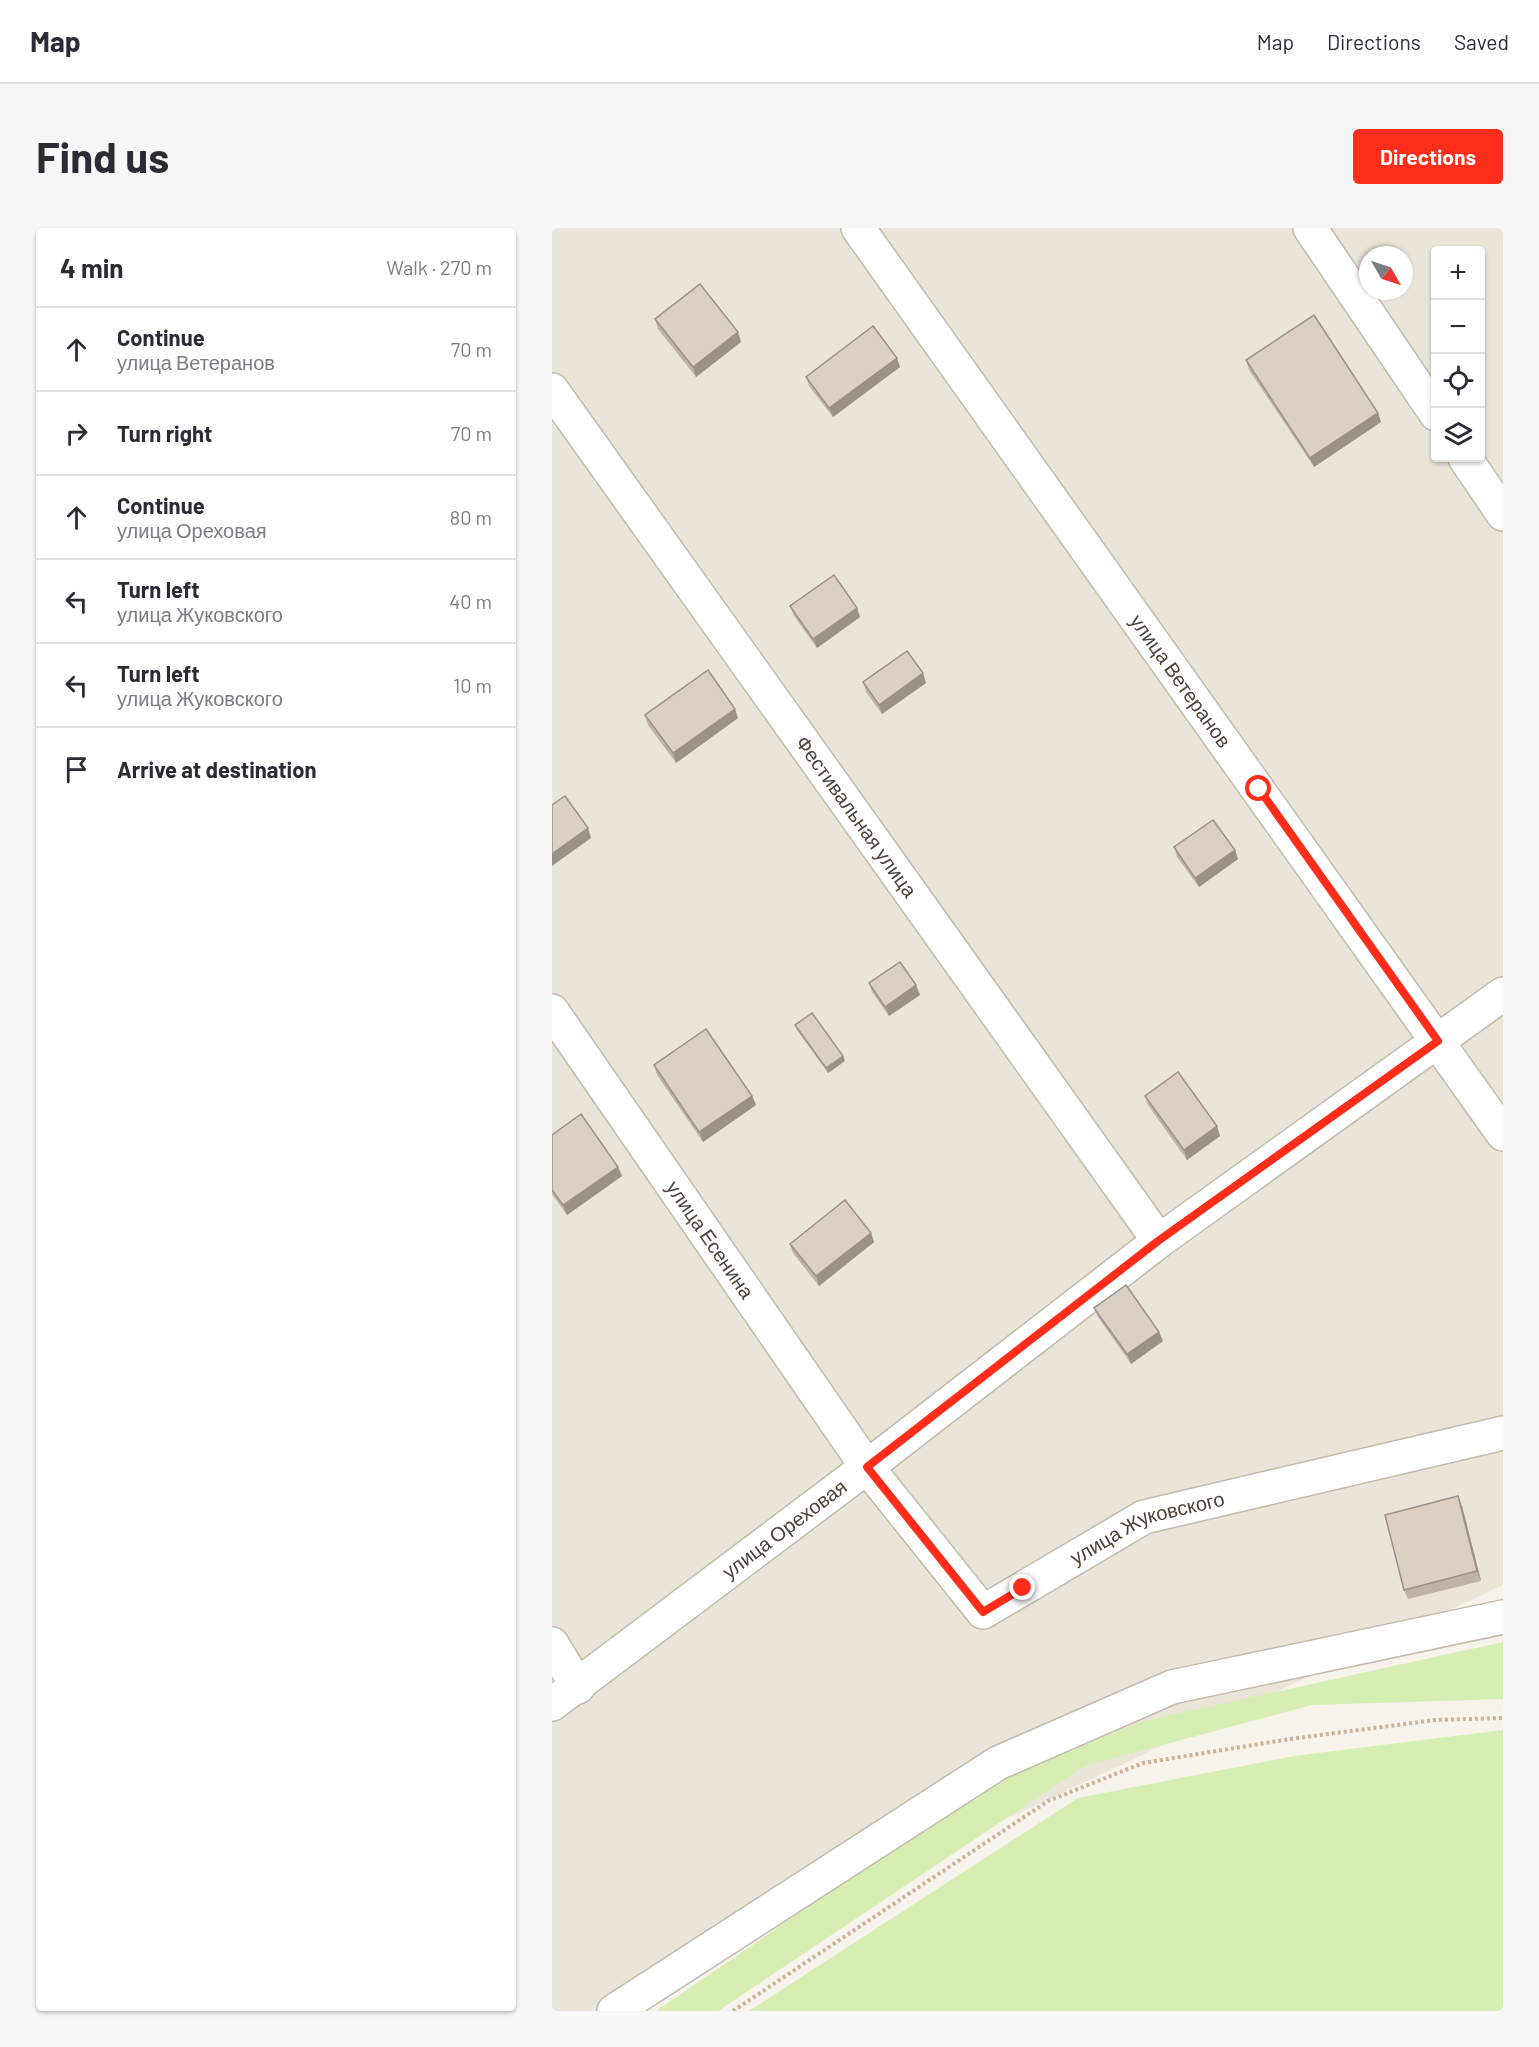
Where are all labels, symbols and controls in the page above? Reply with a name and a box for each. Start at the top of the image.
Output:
text: Map [30,24,81,58]
text: Map [1257,29,1294,54]
text: Directions [1327,29,1421,54]
text: Saved [1454,29,1509,54]
button: Directions [1353,129,1503,184]
text: Find us [36,131,169,181]
north arrow [1359,246,1413,300]
map controls [1431,246,1485,462]
button: + [1431,246,1485,300]
text: 4 min [60,252,124,283]
text: Walk · 270 m [386,255,492,279]
button: − [1431,300,1485,354]
text: Continue [117,324,205,350]
icon: ahead [60,333,93,366]
text: 70 m [451,337,492,361]
text: улица Ветеранов [117,350,275,374]
button: locate [1431,354,1485,408]
button: layers [1431,408,1485,462]
icon: right [60,417,93,450]
text: Turn right [117,420,212,446]
text: 70 m [451,421,492,445]
text: Continue [117,492,205,518]
icon: ahead [60,501,93,534]
text: 80 m [450,505,492,529]
text: улица Ореховая [117,518,267,542]
text: Turn left [117,576,200,602]
icon: left [60,585,93,618]
text: 40 m [449,589,492,613]
text: улица Жуковского [117,602,283,626]
street label: улица Ветеранов [1126,609,1237,752]
text: Turn left [117,660,200,686]
icon: left [60,669,93,702]
text: 10 m [453,673,492,697]
text: улица Жуковского [117,686,283,710]
street label: Фестивальная улица [791,731,923,902]
icon: arrive [60,753,93,786]
text: Arrive at destination [117,756,316,782]
route start [1245,775,1271,801]
street label: улица Есенина [662,1176,760,1303]
street label: улица Ореховая [717,1474,851,1583]
street label: улица Жуковского [1065,1486,1226,1569]
route end [1009,1574,1035,1600]

